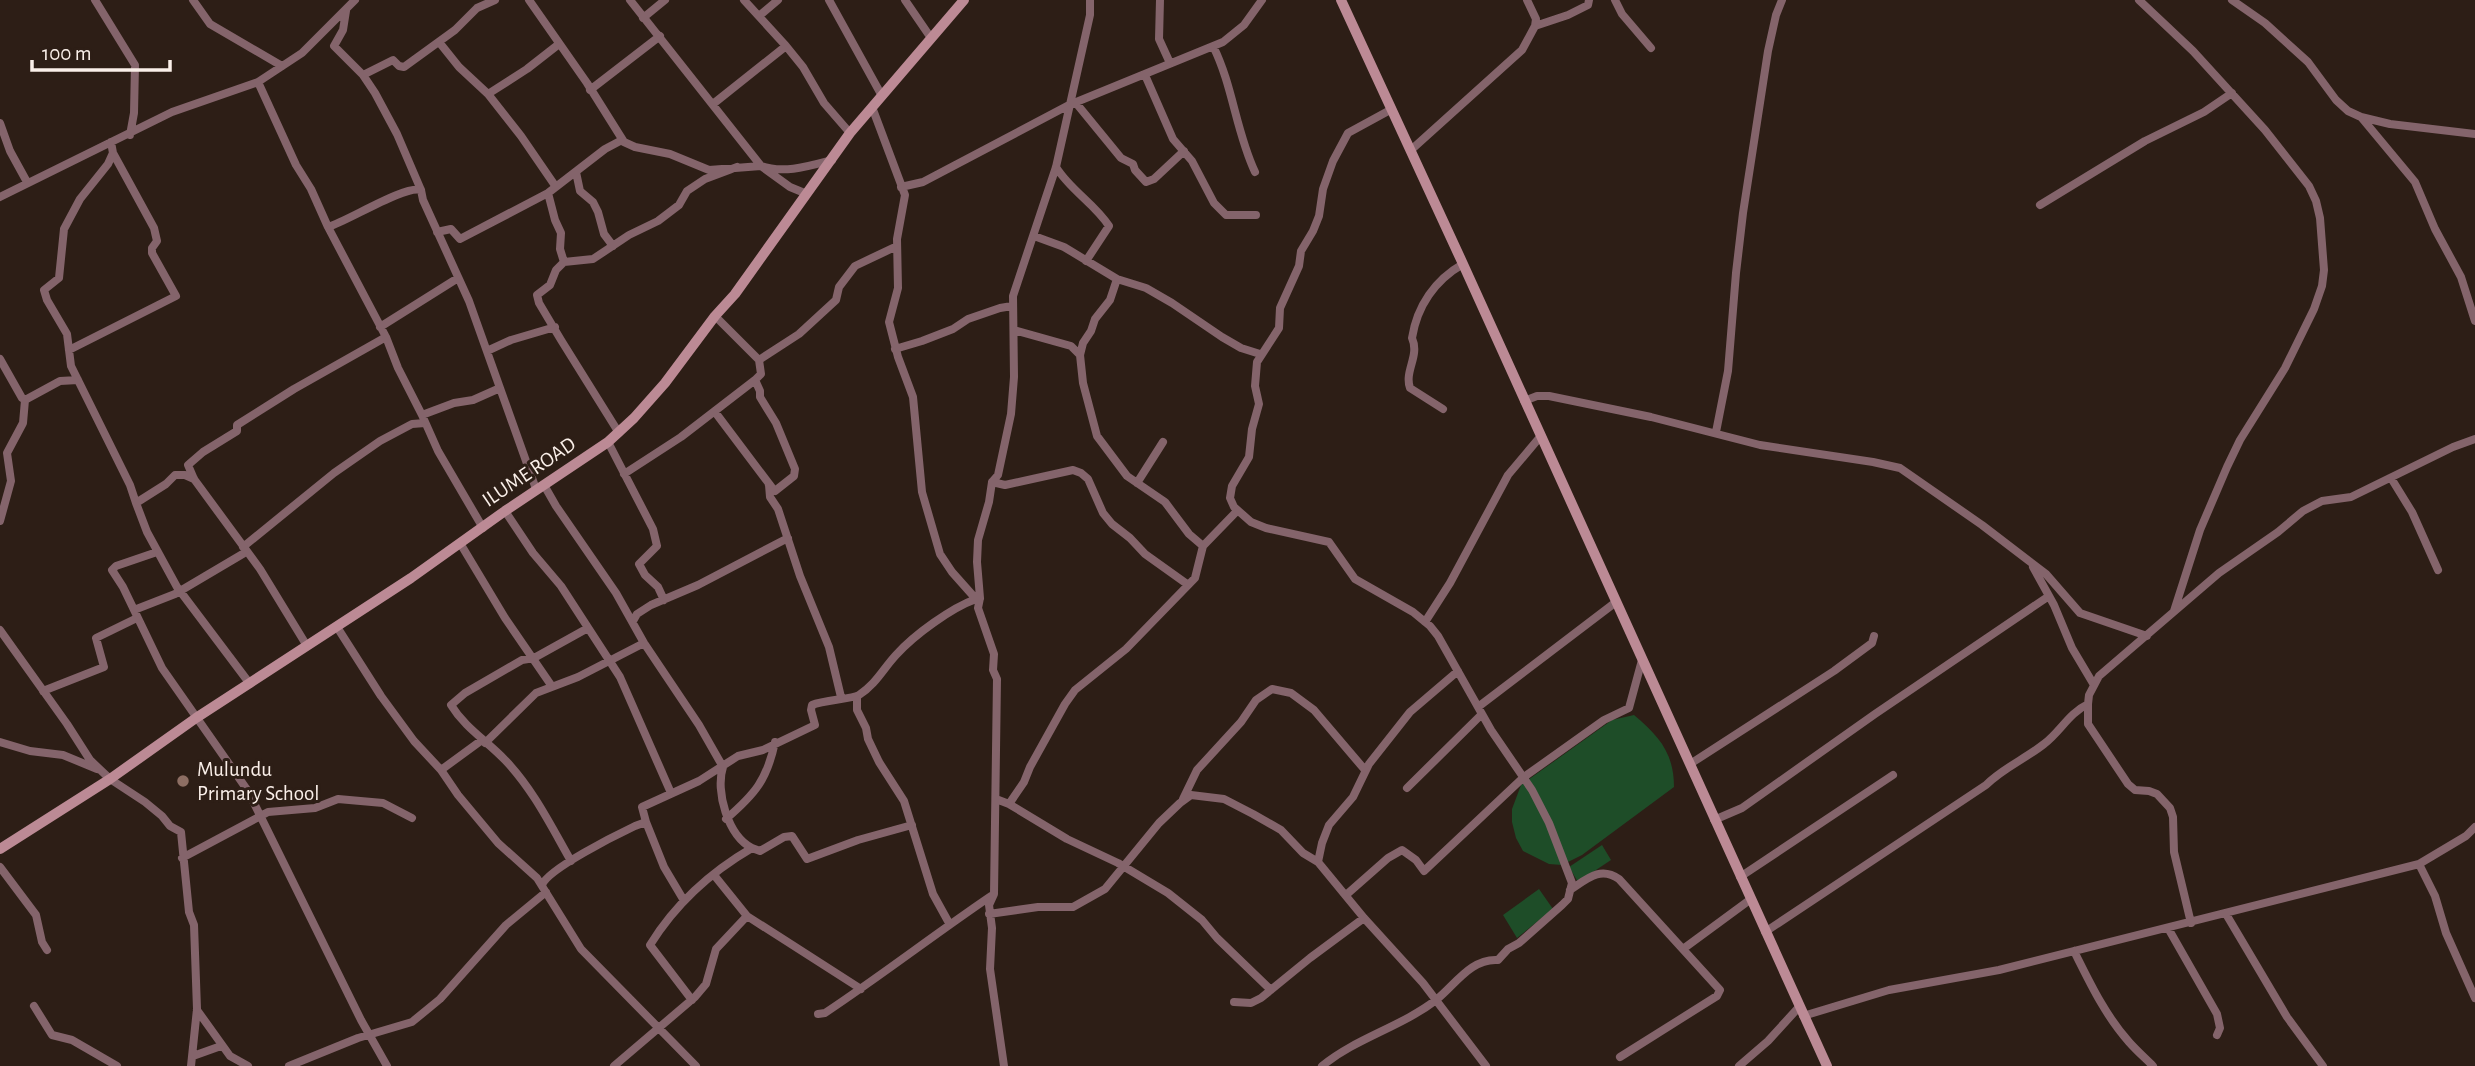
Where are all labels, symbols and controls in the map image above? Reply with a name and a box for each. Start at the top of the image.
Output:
scale bar [32,28,170,72]
text: 100 m [42,43,92,64]
street label: ILUME ROAD [478,433,580,511]
place label: Mulundu Primary School [197,759,320,804]
marker: Mulundu Primary School [175,773,191,789]

